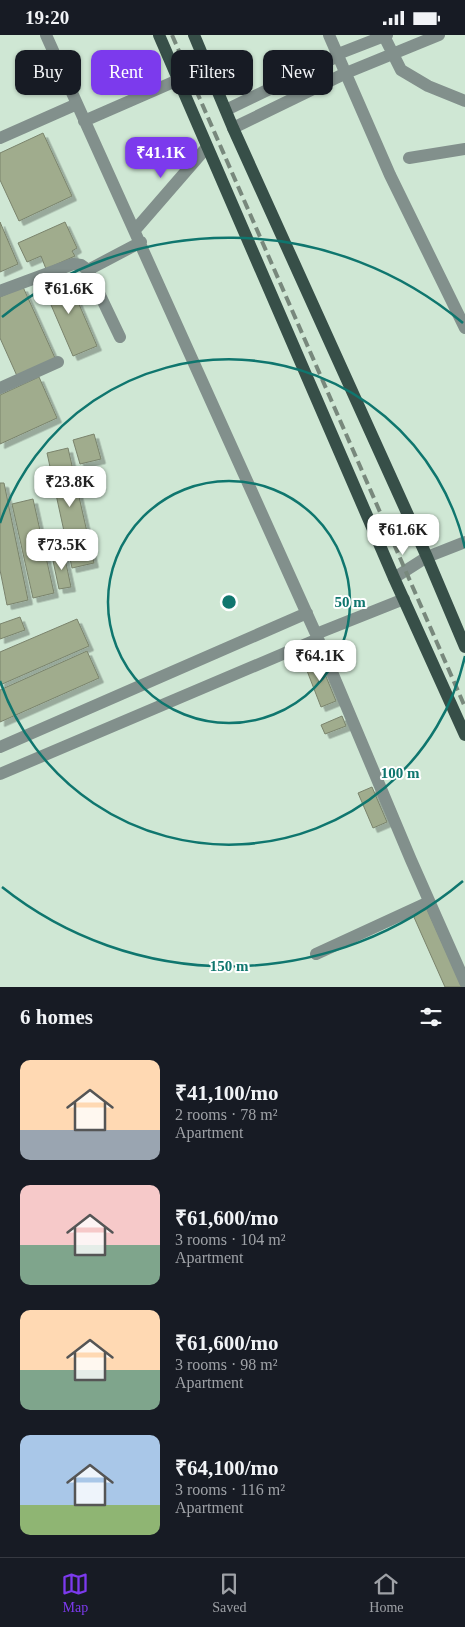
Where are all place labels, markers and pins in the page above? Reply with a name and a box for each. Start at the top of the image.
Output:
pin: ₹41.1K [120,137,202,179]
pin: ₹61.6K [28,273,110,315]
pin: ₹23.8K [29,465,111,508]
pin: ₹61.6K [362,513,444,556]
pin: ₹73.5K [21,529,103,571]
centre of rings [220,593,238,611]
pin: ₹64.1K [279,639,361,682]

